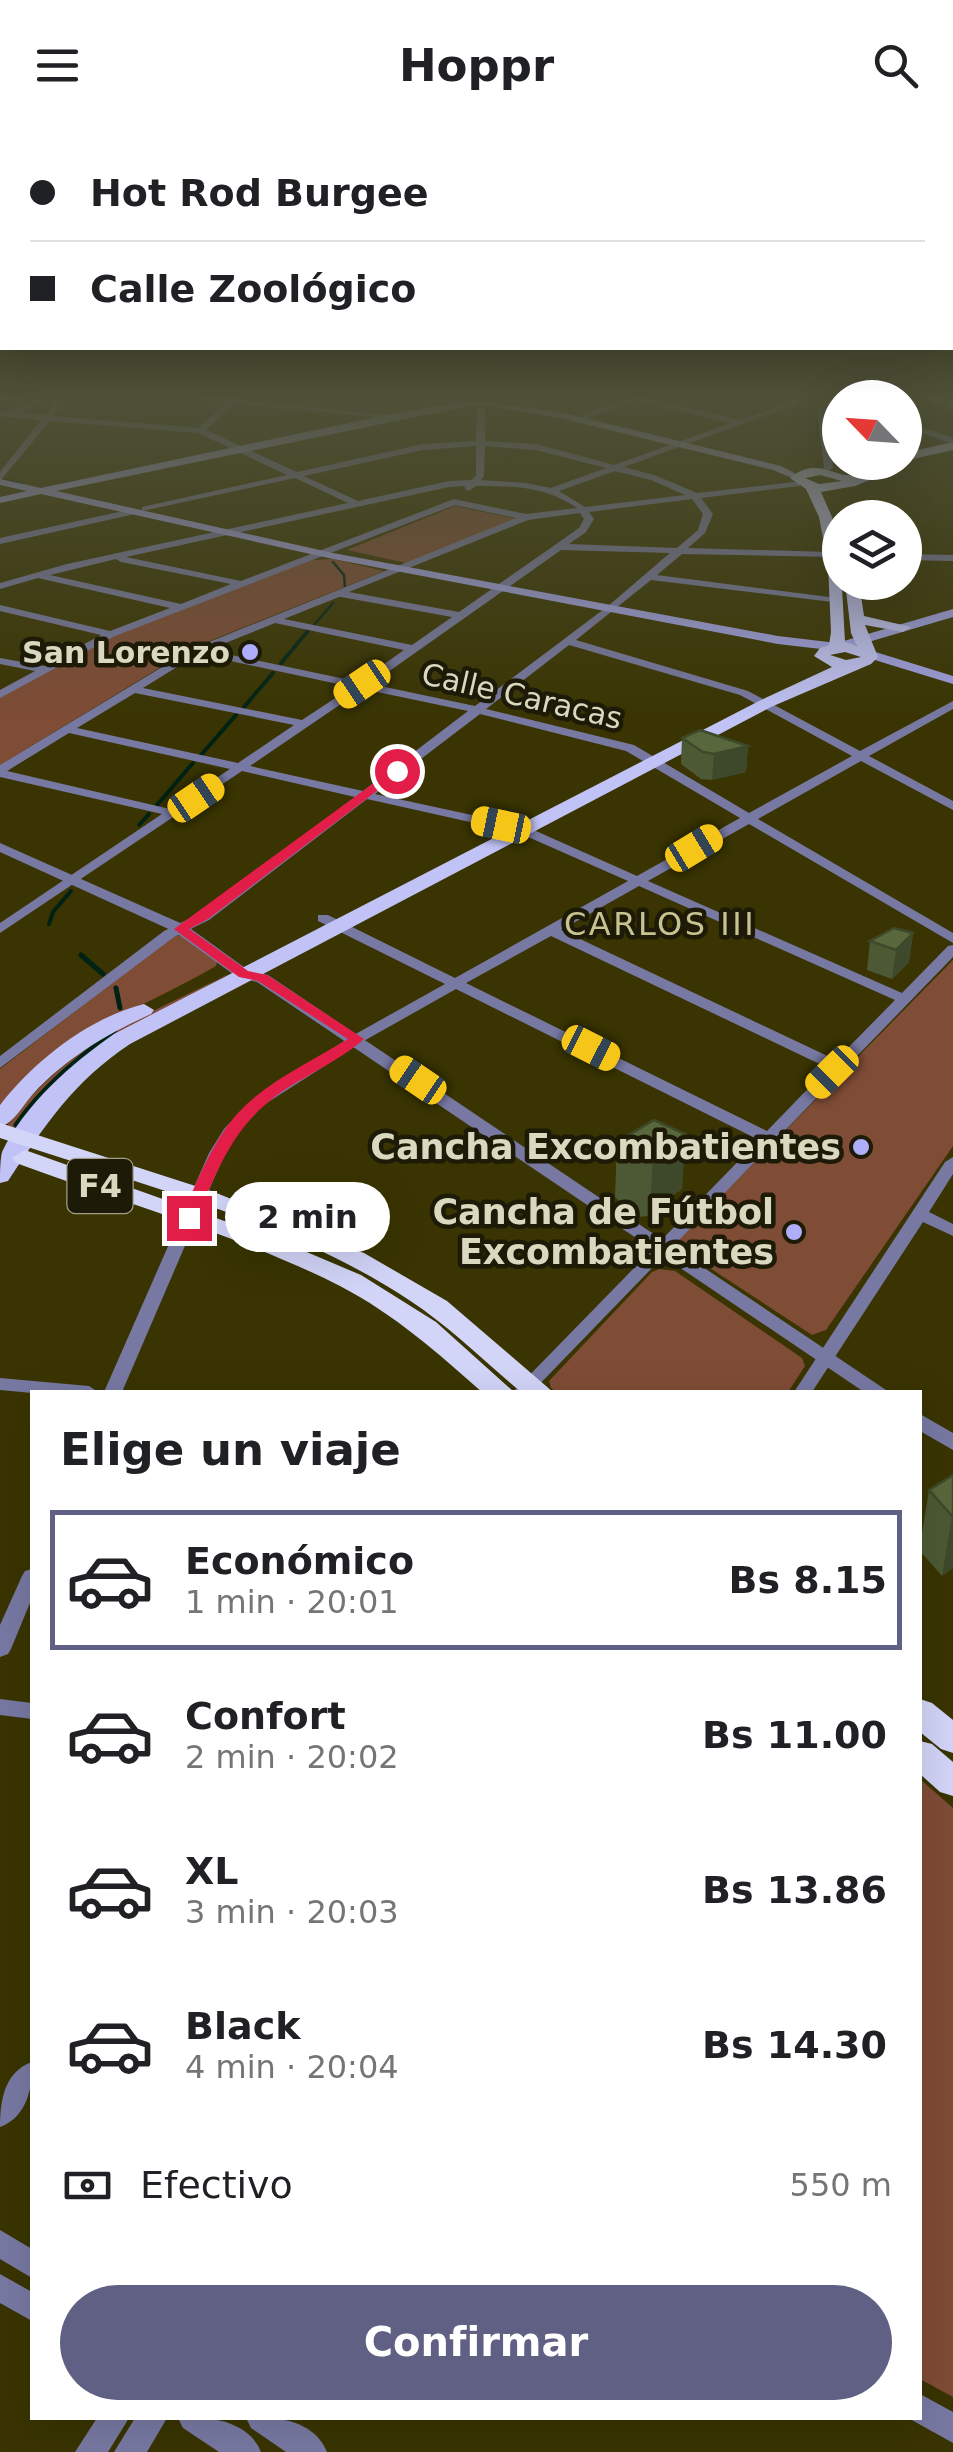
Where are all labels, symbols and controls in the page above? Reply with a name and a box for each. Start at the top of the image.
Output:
icon: menu [30,38,85,93]
icon: search [868,38,923,93]
text: Hoppr [399,39,554,92]
text: Hot Rod Burgee [90,171,429,215]
text: Calle Zoológico [90,267,416,311]
north arrow [822,380,922,480]
map controls [822,380,922,600]
button: layers [822,500,922,600]
place label: San Lorenzo [22,635,230,670]
marker: San Lorenzo [239,641,261,663]
car [329,655,395,713]
street label: Calle Caracas [418,656,626,736]
route start [375,749,420,794]
car [163,769,229,827]
car [469,804,533,846]
car [661,820,727,876]
district label: CARLOS III [564,905,756,943]
car [557,1021,625,1075]
car [800,1040,864,1104]
car [385,1051,451,1109]
place label: Cancha Excombatientes [370,1127,841,1167]
marker: Cancha Excombatientes [850,1136,872,1158]
road number: F4 [68,1159,132,1213]
callout: 2 min [224,1183,389,1253]
place label: Cancha de Fútbol Excombatientes [432,1192,774,1272]
route end [167,1196,212,1241]
text: 2 min [257,1198,358,1236]
marker: Cancha de Fútbol Excombatientes [783,1221,805,1243]
text: Elige un viaje [60,1423,401,1476]
icon: car [65,1535,155,1625]
text: Económico [185,1539,414,1583]
text: Bs 8.15 [728,1558,887,1602]
text: 1 min · 20:01 [185,1583,399,1621]
icon: car [65,1690,155,1780]
text: Confort [185,1694,346,1738]
text: Bs 11.00 [702,1713,887,1757]
text: 2 min · 20:02 [185,1738,399,1776]
icon: car [65,1845,155,1935]
text: XL [185,1849,239,1893]
text: Bs 13.86 [702,1868,887,1912]
text: 3 min · 20:03 [185,1893,399,1931]
icon: car [65,2000,155,2090]
text: Black [185,2004,300,2048]
text: Bs 14.30 [702,2023,887,2067]
text: 4 min · 20:04 [185,2048,399,2086]
icon: cash [60,2158,115,2213]
text: Efectivo [140,2163,293,2207]
text: 550 m [790,2166,892,2204]
button: Confirmar [60,2285,892,2400]

